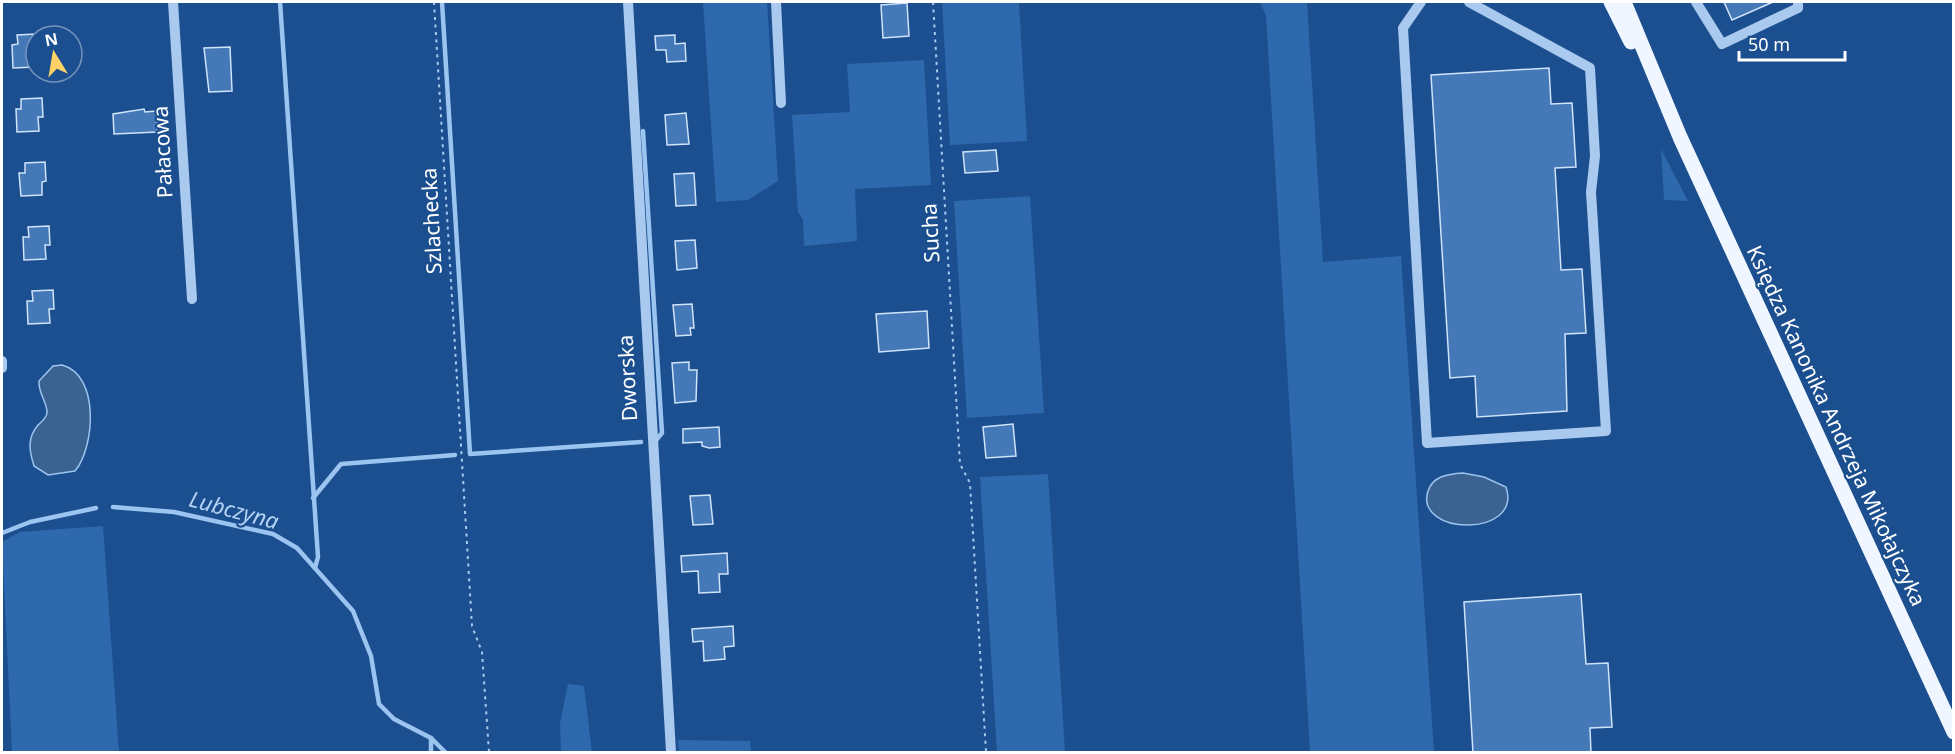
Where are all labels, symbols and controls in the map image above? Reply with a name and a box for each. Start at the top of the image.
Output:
north arrow [24,24,84,84]
scale bar [1739,24,1846,62]
text: N [43,27,60,51]
text: 50 m [1748,32,1790,56]
street label: Pałacowa [146,105,178,199]
street label: Szlachecka [414,167,448,275]
street label: Sucha [914,203,946,263]
street label: Księdza Kanonika Andrzeja Mikołajczyka [1741,241,1933,610]
street label: Dworska [611,334,643,422]
water label: Lubczyna [186,483,283,535]

